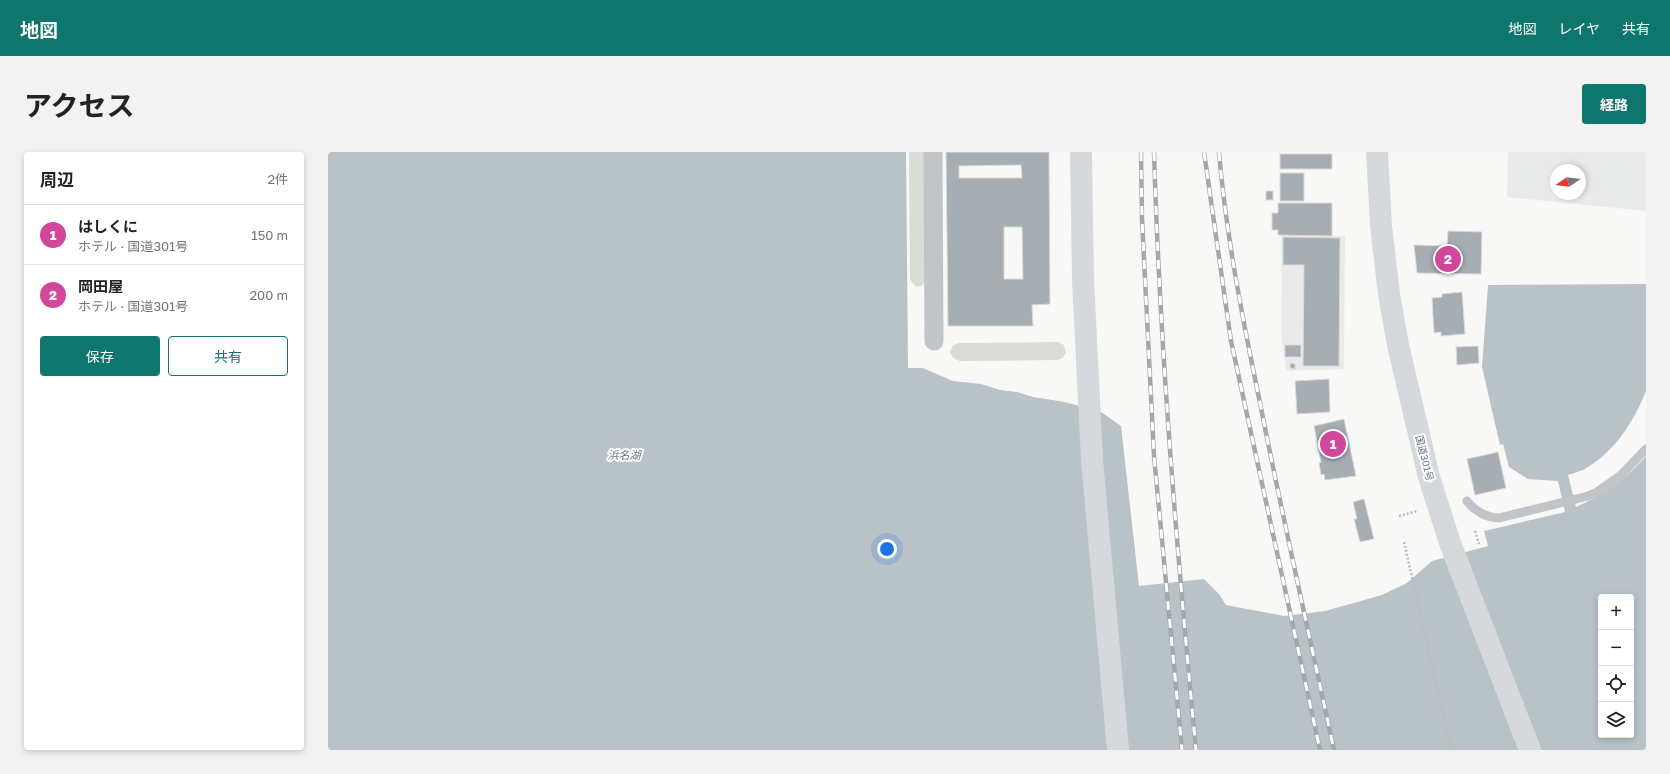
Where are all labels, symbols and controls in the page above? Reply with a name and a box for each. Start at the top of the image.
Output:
text: 地図 [20,18,58,41]
text: 地図 [1508,20,1536,37]
text: レイヤ [1558,20,1600,37]
text: 共有 [1622,20,1650,37]
button: 経路 [1582,84,1646,124]
text: アクセス [24,89,135,122]
north arrow [1550,164,1586,200]
text: 周辺 [40,169,74,190]
text: 2件 [267,171,288,187]
text: はしくに [78,217,138,235]
text: 1 [50,227,56,243]
text: 150 m [251,227,288,243]
text: ホテル · 国道301号 [78,238,188,254]
pin: 2 [1435,244,1461,274]
text: 岡田屋 [78,277,123,295]
text: 2 [49,287,57,303]
text: 200 m [250,287,288,303]
text: ホテル · 国道301号 [78,298,188,314]
button: 保存 [40,336,160,376]
button: 共有 [168,336,288,376]
pin: 1 [1320,429,1346,459]
street label: 国道301号 [1414,434,1436,482]
water label: 浜名湖 [608,448,642,461]
your location [877,539,897,559]
map controls [1598,594,1634,738]
button: + [1598,594,1634,630]
button: − [1598,630,1634,666]
button: locate [1598,666,1634,702]
button: layers [1598,702,1634,738]

